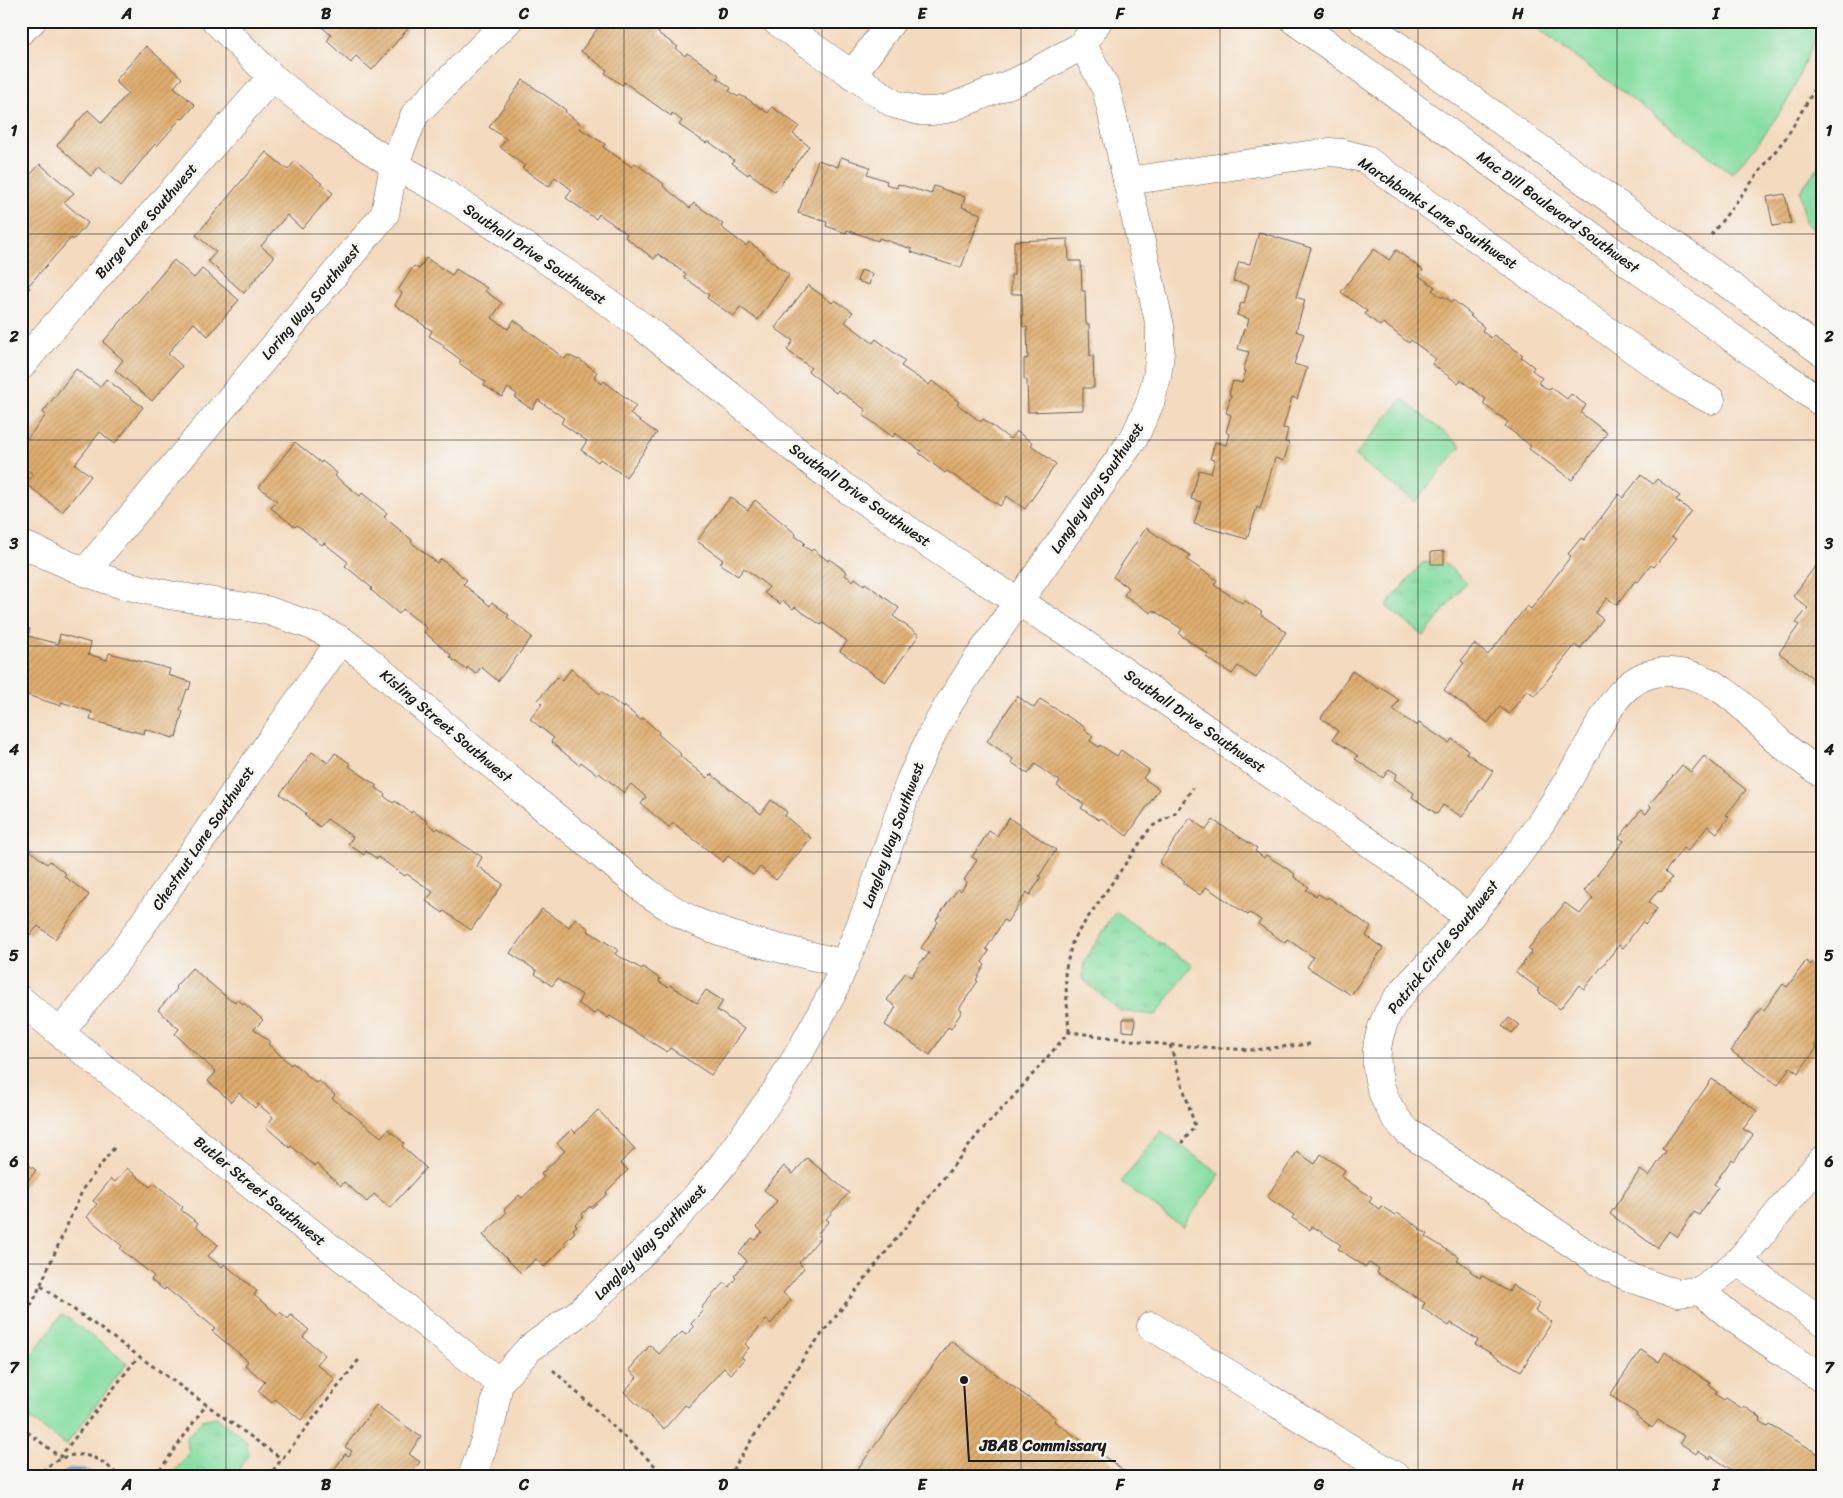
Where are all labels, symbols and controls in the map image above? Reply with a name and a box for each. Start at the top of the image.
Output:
text: A [121,0,132,28]
text: B [321,0,332,28]
text: C [518,0,530,28]
text: D [718,0,728,28]
text: E [918,0,928,28]
text: F [1115,0,1126,28]
text: G [1313,0,1325,28]
text: H [1511,0,1524,28]
text: I [1712,0,1721,28]
text: 1 [11,116,18,145]
text: 1 [1826,116,1833,145]
street label: Mac Dill Boulevard Southwest [1471,144,1646,281]
street label: Marchbanks Lane Southwest [1353,150,1523,277]
street label: Burge Lane Southwest [88,157,204,285]
street label: Southall Drive Southwest [458,196,612,312]
street label: Loring Way Southwest [254,237,368,366]
text: 2 [8,322,19,351]
text: 2 [1823,322,1834,351]
street label: Langley Way Southwest [1043,417,1151,559]
street label: Southall Drive Southwest [784,436,937,554]
text: 3 [9,529,19,558]
text: 3 [1824,529,1834,558]
street label: Southall Drive Southwest [1119,662,1272,780]
street label: Kisling Street Southwest [374,663,519,790]
text: 4 [8,735,19,764]
text: 4 [1823,735,1834,764]
street label: Langley Way Southwest [854,758,932,912]
street label: Chestnut Lane Southwest [145,760,261,916]
street label: Patrick Circle Southwest [1381,873,1506,1020]
text: 5 [9,941,19,970]
text: 5 [1824,941,1834,970]
street label: Butler Street Southwest [188,1129,332,1253]
text: 6 [8,1147,19,1176]
text: 6 [1823,1147,1834,1176]
street label: Langley Way Southwest [587,1177,713,1306]
text: 7 [9,1353,20,1382]
text: 7 [1824,1353,1835,1382]
callout: JBAB Commissary [969,1430,1116,1461]
text: JBAB Commissary [979,1431,1107,1460]
text: A [121,1470,132,1498]
text: B [321,1470,332,1498]
text: C [518,1470,530,1498]
text: D [718,1470,728,1498]
text: E [918,1470,928,1498]
text: F [1115,1470,1126,1498]
text: G [1313,1470,1325,1498]
text: H [1511,1470,1524,1498]
text: I [1712,1470,1721,1498]

